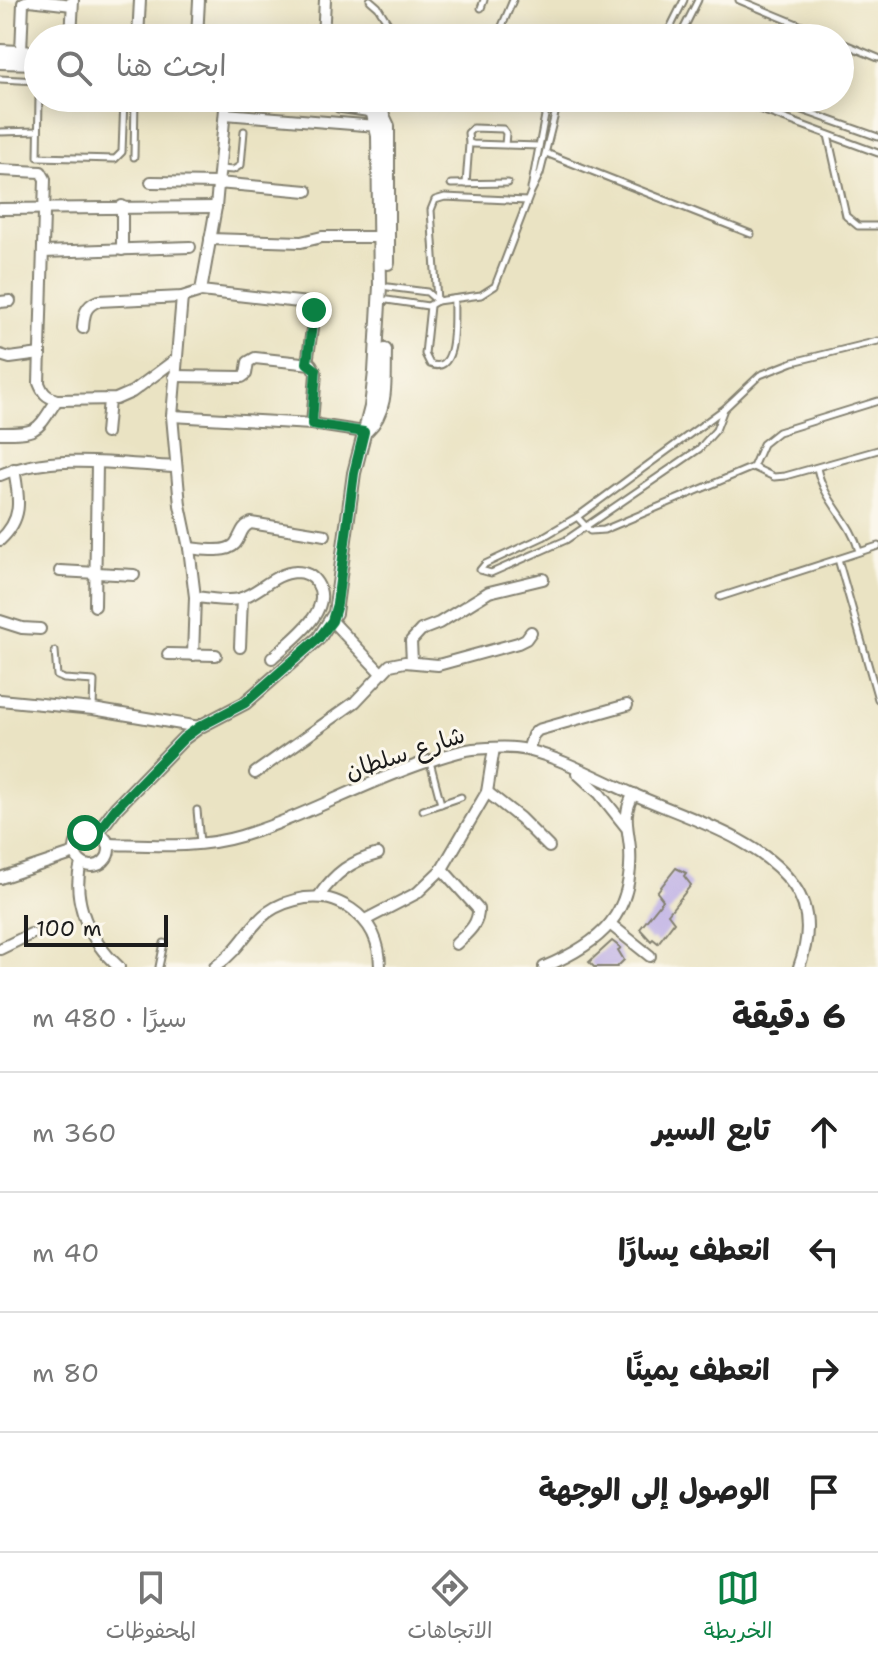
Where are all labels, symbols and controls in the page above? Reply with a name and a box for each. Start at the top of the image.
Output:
search box [24,24,854,112]
text: ابحث هنا [116,45,227,86]
icon: search [52,46,96,90]
route end [296,292,332,328]
street label: شارع سلطان [341,719,469,788]
route start [67,815,103,851]
scale bar [24,911,168,947]
text: 100 m [36,914,102,943]
text: 6 دقيقة [732,993,846,1039]
text: سيرًا · 480 m [32,1000,187,1035]
text: تابع السير [653,1109,770,1150]
icon: ahead [802,1110,846,1154]
text: 360 m [32,1115,117,1150]
text: انعطف يسارًا [618,1229,770,1270]
icon: left [802,1230,846,1274]
text: 40 m [32,1235,100,1270]
text: انعطف يمينًا [626,1349,770,1390]
icon: right [802,1350,846,1394]
text: 80 m [32,1355,99,1390]
text: الوصول إلى الوجهة [538,1469,770,1510]
icon: arrive [802,1470,846,1514]
tab: المحفوظات [106,1566,196,1650]
tab: الاتجاهات [408,1566,492,1650]
tab: الخريطة [704,1566,772,1650]

